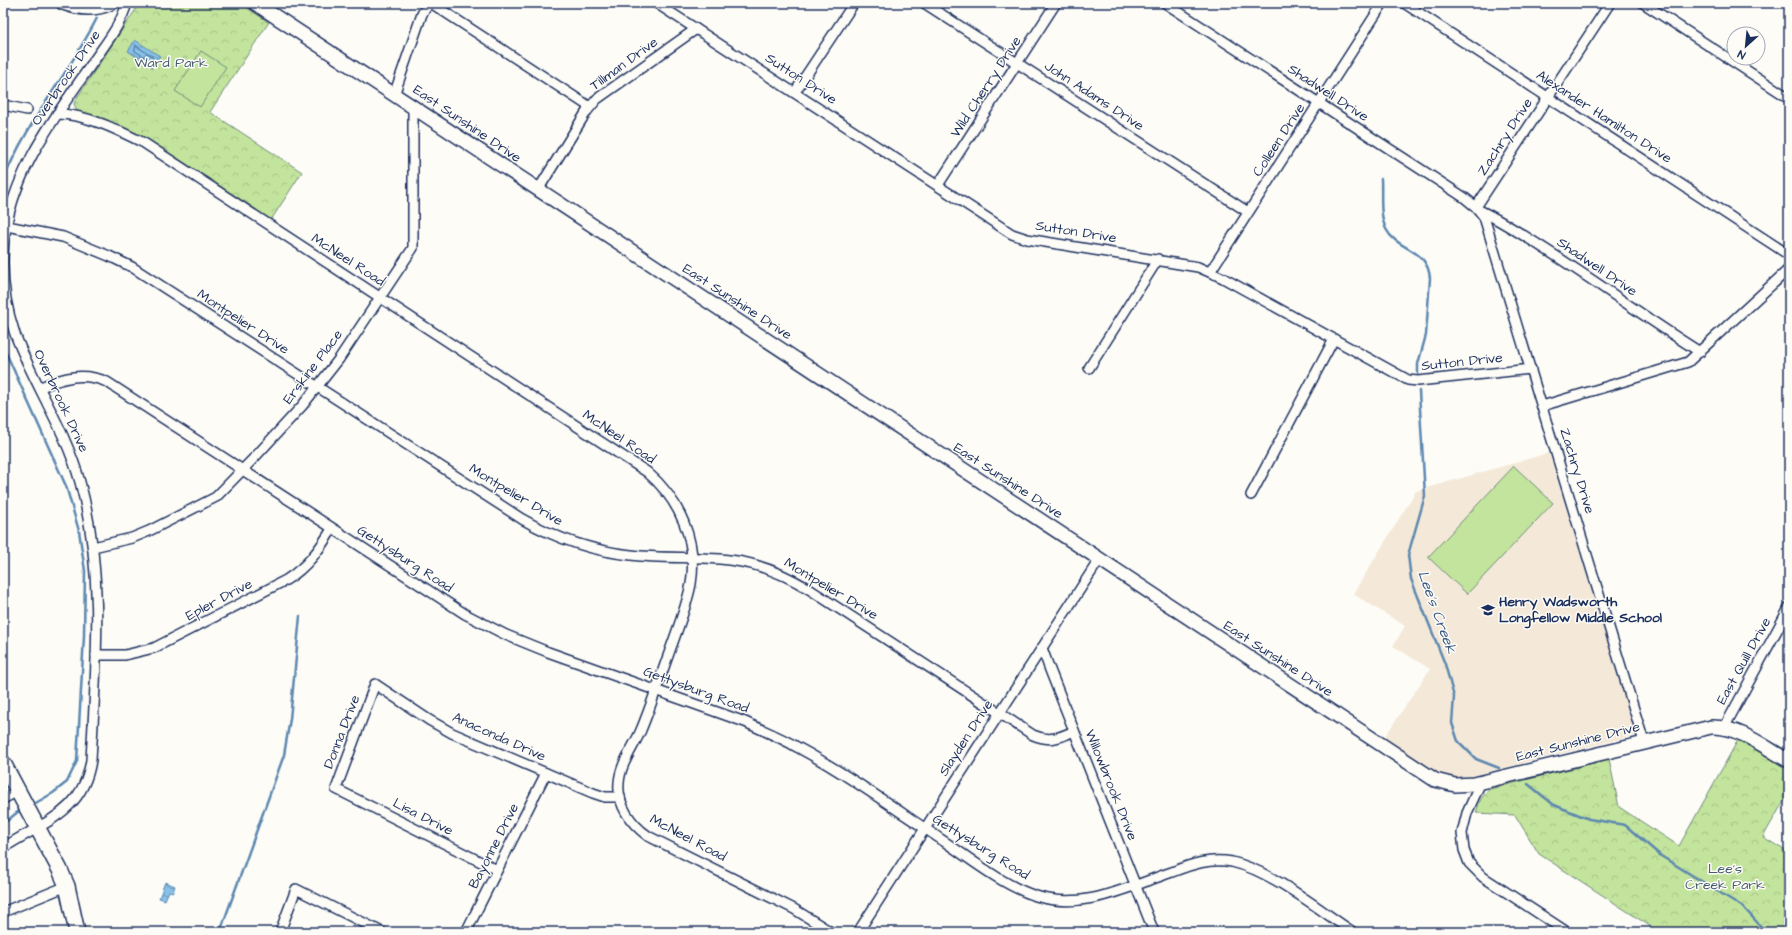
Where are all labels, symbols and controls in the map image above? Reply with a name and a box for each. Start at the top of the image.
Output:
street label: Overbrook Drive [27,26,106,130]
north arrow [1726,26,1766,66]
street label: Tillman Drive [586,32,662,95]
street label: Wild Cherry Drive [946,32,1027,142]
text: N [1735,46,1748,63]
street label: Sutton Drive [761,48,841,110]
park label: Ward Park [134,53,208,73]
street label: John Adams Drive [1040,56,1148,136]
street label: Shadwell Drive [1284,59,1373,127]
street label: Alexander Hamilton Drive [1532,66,1676,169]
street label: East Sunshine Drive [409,80,526,168]
street label: Zachry Drive [1472,94,1538,180]
street label: Colleen Drive [1248,99,1310,181]
street label: Sutton Drive [1034,216,1118,248]
street label: McNeel Road [307,229,389,291]
street label: Shadwell Drive [1553,233,1641,301]
street label: East Sunshine Drive [678,259,796,345]
street label: Montpelier Drive [193,285,293,360]
street label: Erskine Place [278,325,348,408]
street label: Overbrook Drive [28,346,94,456]
street label: Sutton Drive [1420,348,1504,376]
street label: McNeel Road [578,405,660,469]
street label: Zachry Drive [1554,426,1600,517]
street label: East Sunshine Drive [949,438,1067,524]
street label: Montpelier Drive [465,459,567,531]
street label: Gettysburg Road [353,520,457,598]
street label: Montpelier Drive [780,553,882,625]
water label: Lee's Creek [1412,568,1462,657]
street label: Epler Drive [182,574,256,626]
place label: Henry Wadsworth Longfellow Middle School [1499,592,1663,629]
school or university icon: Henry Wadsworth Longfellow Middle School [1480,602,1496,618]
street label: East Quill Drive [1712,614,1776,708]
street label: East Sunshine Drive [1219,616,1337,702]
street label: Gettysburg Road [640,662,752,718]
street label: Donna Drive [319,692,365,772]
street label: Slayden Drive [934,696,998,780]
street label: Anaconda Drive [449,707,549,767]
street label: East Sunshine Drive [1514,717,1642,767]
street label: Willowbrook Drive [1080,726,1143,844]
street label: Lisa Drive [389,793,457,841]
street label: Bayonne Drive [464,799,524,892]
street label: McNeel Road [646,809,730,867]
street label: Gettysburg Road [929,809,1033,885]
park label: Lee's Creek Park [1685,859,1765,895]

